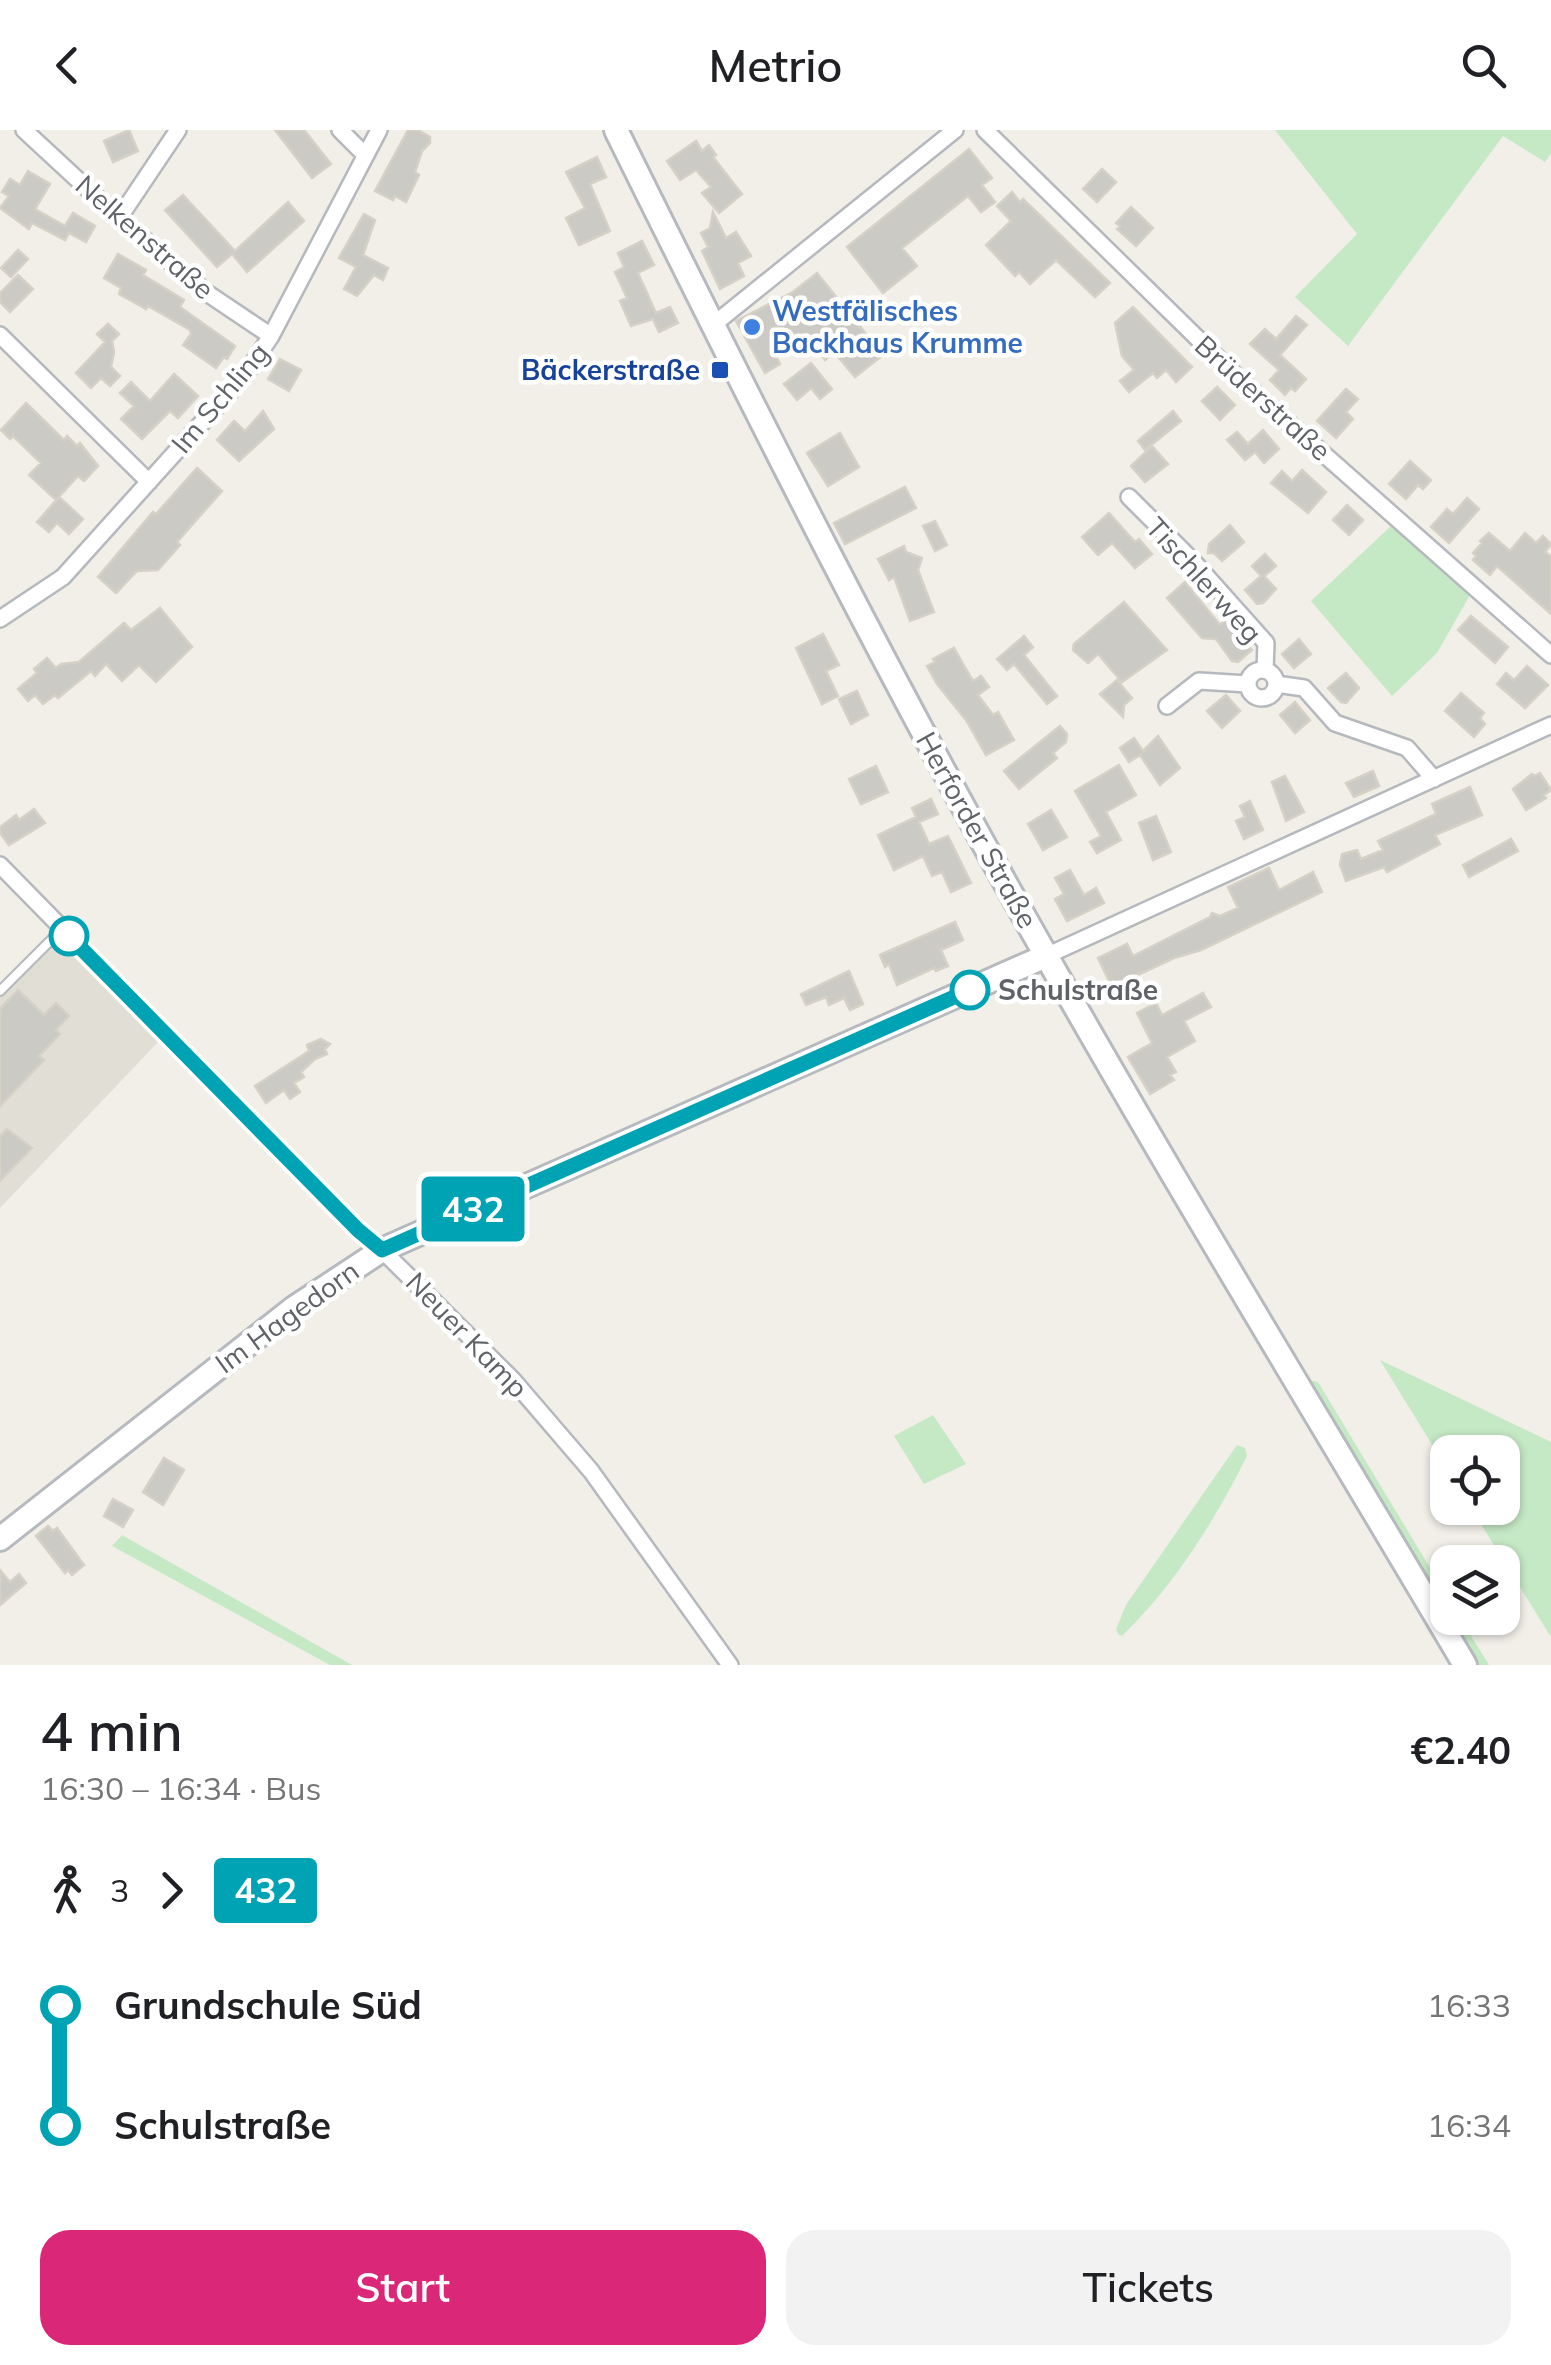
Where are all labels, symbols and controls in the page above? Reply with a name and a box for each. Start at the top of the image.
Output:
text: Metrio [708,37,843,93]
icon: back [40,38,95,93]
icon: search [1456,38,1511,93]
street label: Nelkenstraße [69,167,222,306]
place label: Westfälisches Backhaus Krumme [772,293,1023,360]
marker: Westfälisches Backhaus Krumme [741,316,763,338]
street label: Brüderstraße [1188,327,1339,468]
street label: Im Schling [163,335,276,460]
place label: Bäckerstraße [521,352,700,387]
marker: Bäckerstraße [709,359,731,381]
street label: Tischlerweg [1139,510,1270,650]
street label: Herforder Straße [909,725,1046,934]
unlabelled marker [50,917,88,955]
marker: Schulstraße [951,971,989,1009]
place label: Schulstraße [998,972,1158,1007]
line badge: 432 [416,1176,530,1242]
text: 432 [441,1187,505,1231]
street label: Im Hagedorn [208,1253,365,1380]
street label: Neuer Kamp [399,1265,536,1405]
map controls [1430,1435,1520,1635]
button: locate [1430,1435,1520,1525]
button: layers [1430,1545,1520,1635]
text: 4 min [40,1696,183,1765]
text: €2.40 [1410,1726,1511,1774]
text: 16:30 – 16:34 · Bus [40,1768,321,1808]
icon: walk [40,1863,95,1918]
icon: forward [144,1863,199,1918]
text: 432 [234,1868,297,1912]
text: 3 [110,1870,129,1910]
text: Grundschule Süd [114,1981,422,2029]
text: 16:33 [1427,1985,1511,2025]
text: Schulstraße [114,2101,331,2149]
text: 16:34 [1427,2105,1511,2145]
button: Start [40,2230,766,2345]
button: Tickets [786,2230,1511,2345]

